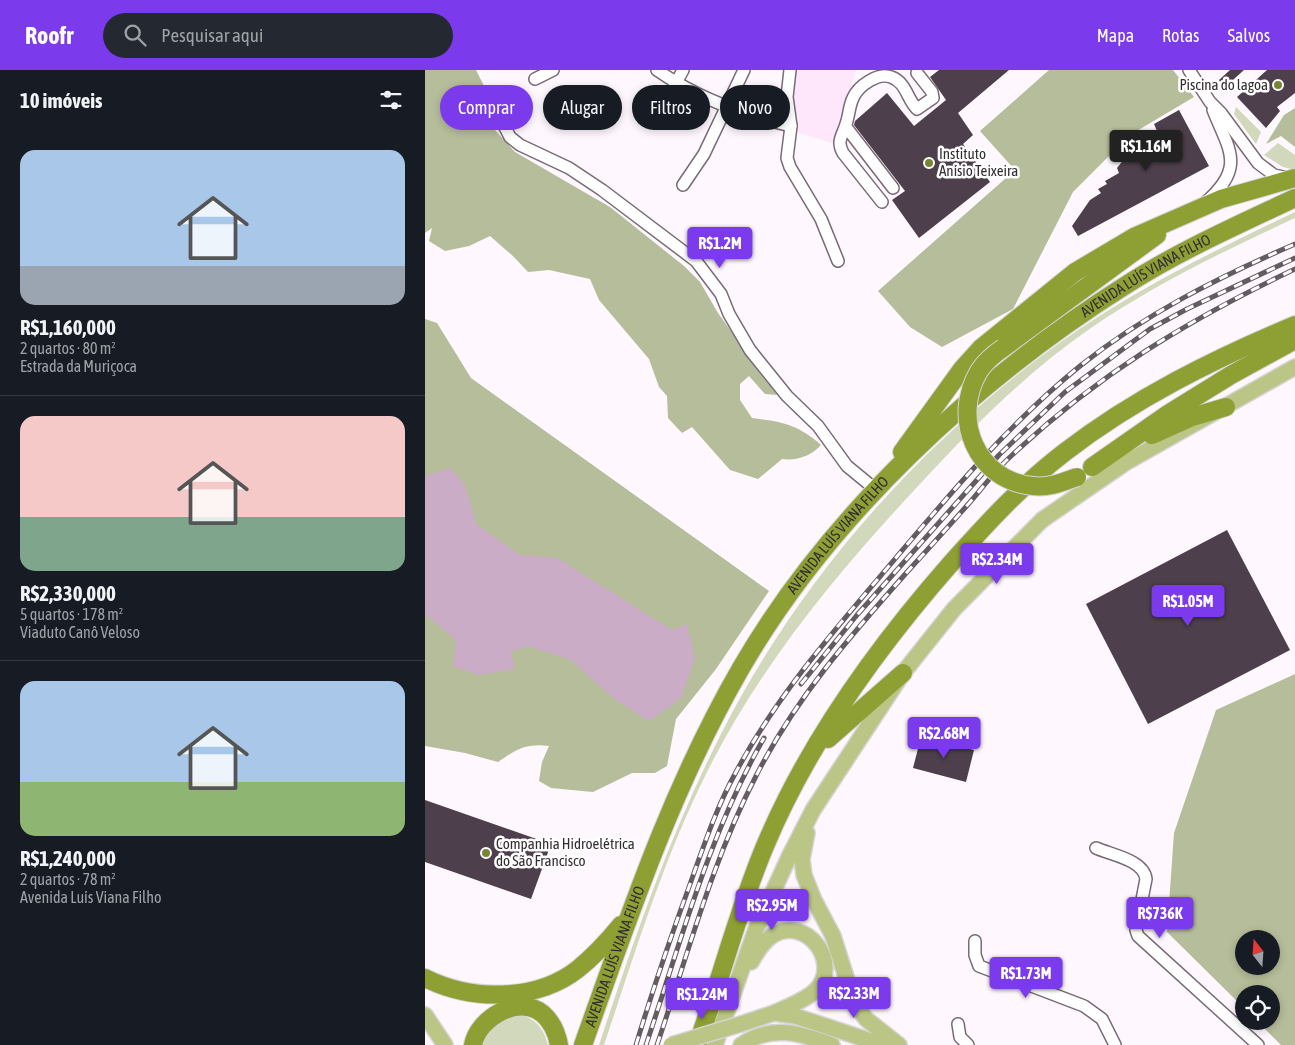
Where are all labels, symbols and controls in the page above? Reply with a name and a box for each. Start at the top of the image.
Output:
search box [103,13,453,58]
icon: search [121,21,149,49]
text: Roofr [25,22,73,49]
text: Pesquisar aqui [161,24,263,46]
text: Mapa [1097,25,1134,46]
text: Rotas [1162,25,1199,46]
text: Salvos [1227,25,1270,46]
place label: Piscina do lagoa [1180,76,1268,93]
marker: Piscina do lagoa [1272,79,1284,91]
chip: Comprar [440,85,533,130]
chip: Alugar [543,85,622,130]
chip: Filtros [632,85,710,130]
chip: Novo [720,85,790,130]
icon: filters [377,86,405,114]
text: 10 imóveis [20,88,102,112]
pin: R$1.16M [1100,129,1192,172]
text: R$1.16M [1121,137,1171,155]
place label: Instituto Anísio Teixeira [939,145,1018,179]
marker: Instituto Anísio Teixeira [923,157,935,169]
icon: home [168,183,258,273]
pin: R$1.2M [679,226,761,269]
street label: AVENIDA LUÍS VIANA FILHO [1077,230,1213,321]
text: R$1.2M [698,234,742,252]
text: R$1,160,000 [20,315,116,339]
text: 2 quartos · 80 m² [20,339,116,357]
text: Estrada da Muriçoca [20,357,137,375]
icon: home [168,448,258,538]
street label: AVENIDA LUÍS VIANA FILHO [783,473,892,597]
pin: R$2.34M [951,542,1043,585]
text: R$2.34M [972,550,1022,568]
text: R$2,330,000 [20,581,116,605]
pin: R$1.05M [1142,584,1234,627]
text: R$1.05M [1163,592,1213,610]
text: 5 quartos · 178 m² [20,605,123,623]
text: Viaduto Canô Veloso [20,623,140,641]
icon: home [168,713,258,803]
pin: R$2.68M [898,716,990,759]
text: R$2.68M [919,724,969,742]
place label: Companhia Hidroelétrica do São Francisco [496,835,635,869]
text: R$1,240,000 [20,846,116,870]
marker: Companhia Hidroelétrica do São Francisco [480,847,492,859]
text: 2 quartos · 78 m² [20,870,116,888]
street label: AVENIDA LUÍS VIANA FILHO [581,883,648,1029]
text: Avenida Luís Viana Filho [20,888,162,906]
pin: R$2.95M [726,888,818,931]
text: R$2.95M [747,896,797,914]
pin: R$736K [1119,896,1201,939]
text: R$736K [1137,904,1183,922]
north arrow [1235,930,1280,975]
map controls [1235,930,1280,1030]
pin: R$1.73M [980,956,1072,999]
text: R$1.73M [1001,964,1051,982]
pin: R$2.33M [808,976,900,1019]
pin: R$1.24M [656,978,748,1020]
text: R$2.33M [829,984,879,1002]
text: R$1.24M [677,985,727,1003]
button: locate [1235,985,1280,1030]

